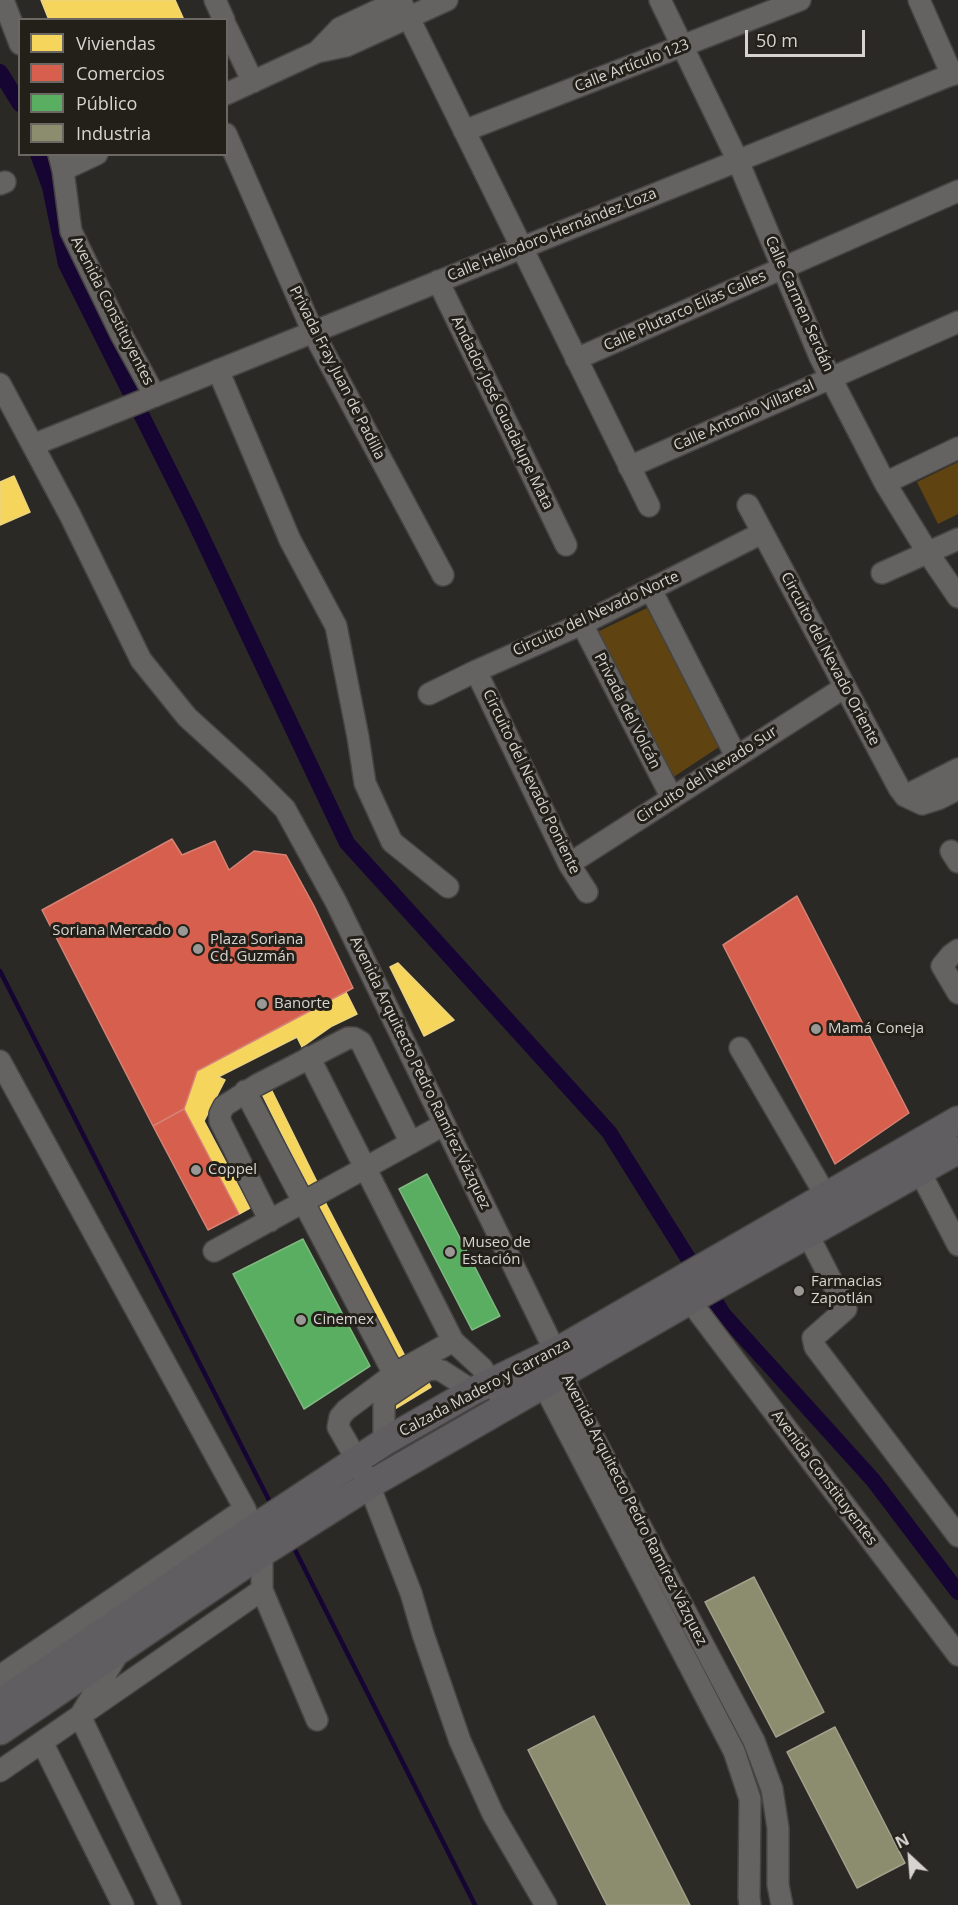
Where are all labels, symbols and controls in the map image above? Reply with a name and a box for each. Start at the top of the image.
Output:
legend [18,18,228,156]
scale bar [748,18,868,56]
text: 50 m [756,28,798,52]
text: Viviendas [76,31,156,55]
street label: Calle Artículo 123 [572,36,692,96]
text: Comercios [76,61,165,85]
text: Público [76,91,137,115]
text: Industria [76,121,151,145]
street label: Calle Heliodoro Hernández Loza [445,185,659,285]
street label: Calle Carmen Serdán [761,233,837,375]
street label: Avenida Constituyentes [67,234,157,388]
street label: Calle Plutarco Elías Calles [601,267,769,355]
street label: Privada Fray Juan de Padilla [285,283,389,463]
street label: Andador José Guadalupe Mata [447,313,557,513]
street label: Calle Antonio Villareal [671,377,817,455]
street label: Circuito del Nevado Norte [510,568,682,660]
street label: Circuito del Nevado Oriente [777,569,883,749]
street label: Privada del Volcán [590,650,664,772]
street label: Circuito del Nevado Poniente [478,687,584,877]
street label: Circuito del Nevado Sur [633,723,781,827]
place label: Soriana Mercado [52,922,171,940]
marker: Soriana Mercado [176,924,190,938]
place label: Plaza Soriana Cd. Guzmán [210,931,303,966]
street label: Avenida Arquitecto Pedro Ramírez Vázquez [346,934,494,1212]
marker: Plaza Soriana Cd. Guzmán [191,942,205,956]
place label: Banorte [274,995,330,1013]
marker: Banorte [255,997,269,1011]
place label: Mamá Coneja [828,1020,924,1038]
marker: Mamá Coneja [809,1022,823,1036]
place label: Coppel [208,1161,257,1179]
marker: Coppel [189,1163,203,1177]
place label: Museo de Estación [462,1234,531,1269]
marker: Museo de Estación [443,1245,457,1259]
place label: Farmacias Zapotlán [811,1273,882,1308]
marker: Farmacias Zapotlán [792,1284,806,1298]
place label: Cinemex [313,1311,374,1329]
marker: Cinemex [294,1313,308,1327]
street label: Calzada Madero y Carranza [396,1335,574,1441]
street label: Avenida Arquitecto Pedro Ramírez Vázquez [558,1372,710,1648]
street label: Avenida Constituyentes [767,1407,881,1549]
north arrow [880,1827,940,1887]
text: N [891,1828,913,1854]

